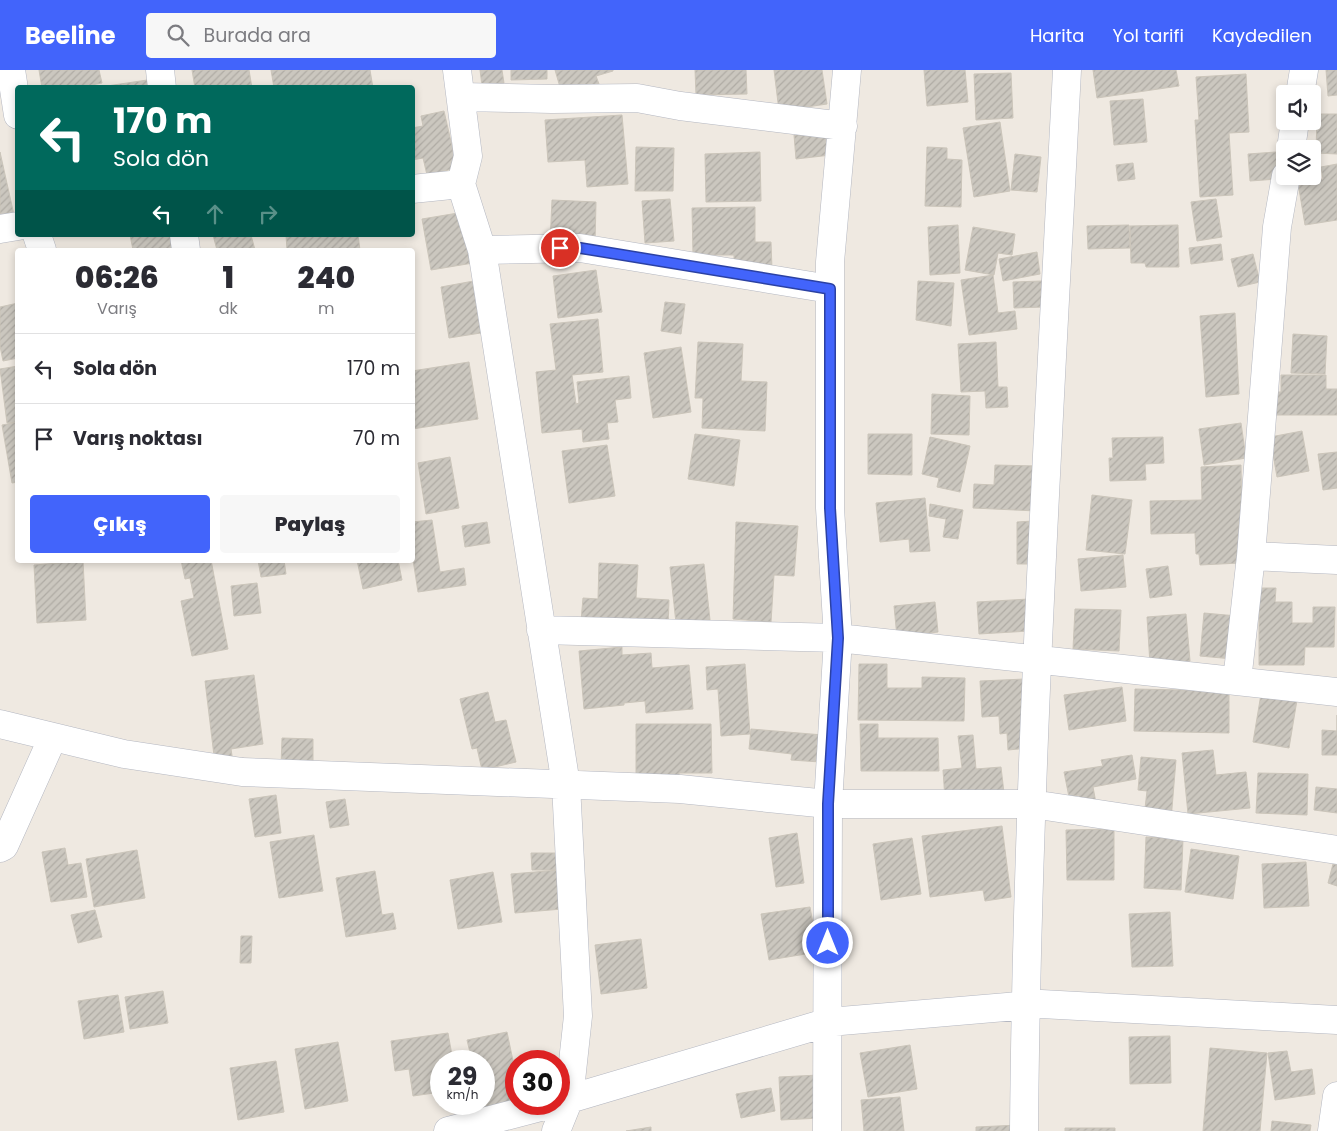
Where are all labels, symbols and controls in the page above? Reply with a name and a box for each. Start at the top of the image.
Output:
search box [146,13,496,58]
text: Beeline [25,19,116,52]
icon: search [164,21,192,49]
text: Burada ara [204,22,311,49]
text: Harita [1030,23,1084,48]
text: Yol tarifi [1112,23,1184,48]
text: Kaydedilen [1212,23,1312,48]
map controls [1276,85,1321,185]
button: sound [1276,85,1321,130]
text: 170 m [113,96,212,145]
icon: left [30,105,95,170]
button: layers [1276,140,1321,185]
text: Sola dön [113,143,209,174]
icon: left [148,200,176,228]
icon: ahead [201,200,229,228]
icon: right [254,200,282,228]
pin [539,227,581,269]
icon: arrive [546,234,574,262]
text: 06:26 [75,256,159,299]
text: 1 [222,256,234,299]
text: 240 [298,256,355,299]
text: Varış [97,297,137,320]
text: dk [219,297,238,320]
text: m [318,297,335,320]
icon: left [30,355,58,383]
text: Sola dön [73,355,157,382]
text: 170 m [347,355,400,382]
icon: arrive [30,425,58,453]
text: Varış noktası [73,425,203,452]
text: 70 m [353,425,400,452]
button: Çıkış [30,495,210,553]
button: Paylaş [220,495,400,553]
position arrow [801,916,853,968]
speed limit sign: 30 [505,1050,570,1115]
text: 29 [448,1059,477,1094]
text: km/h [447,1086,478,1103]

